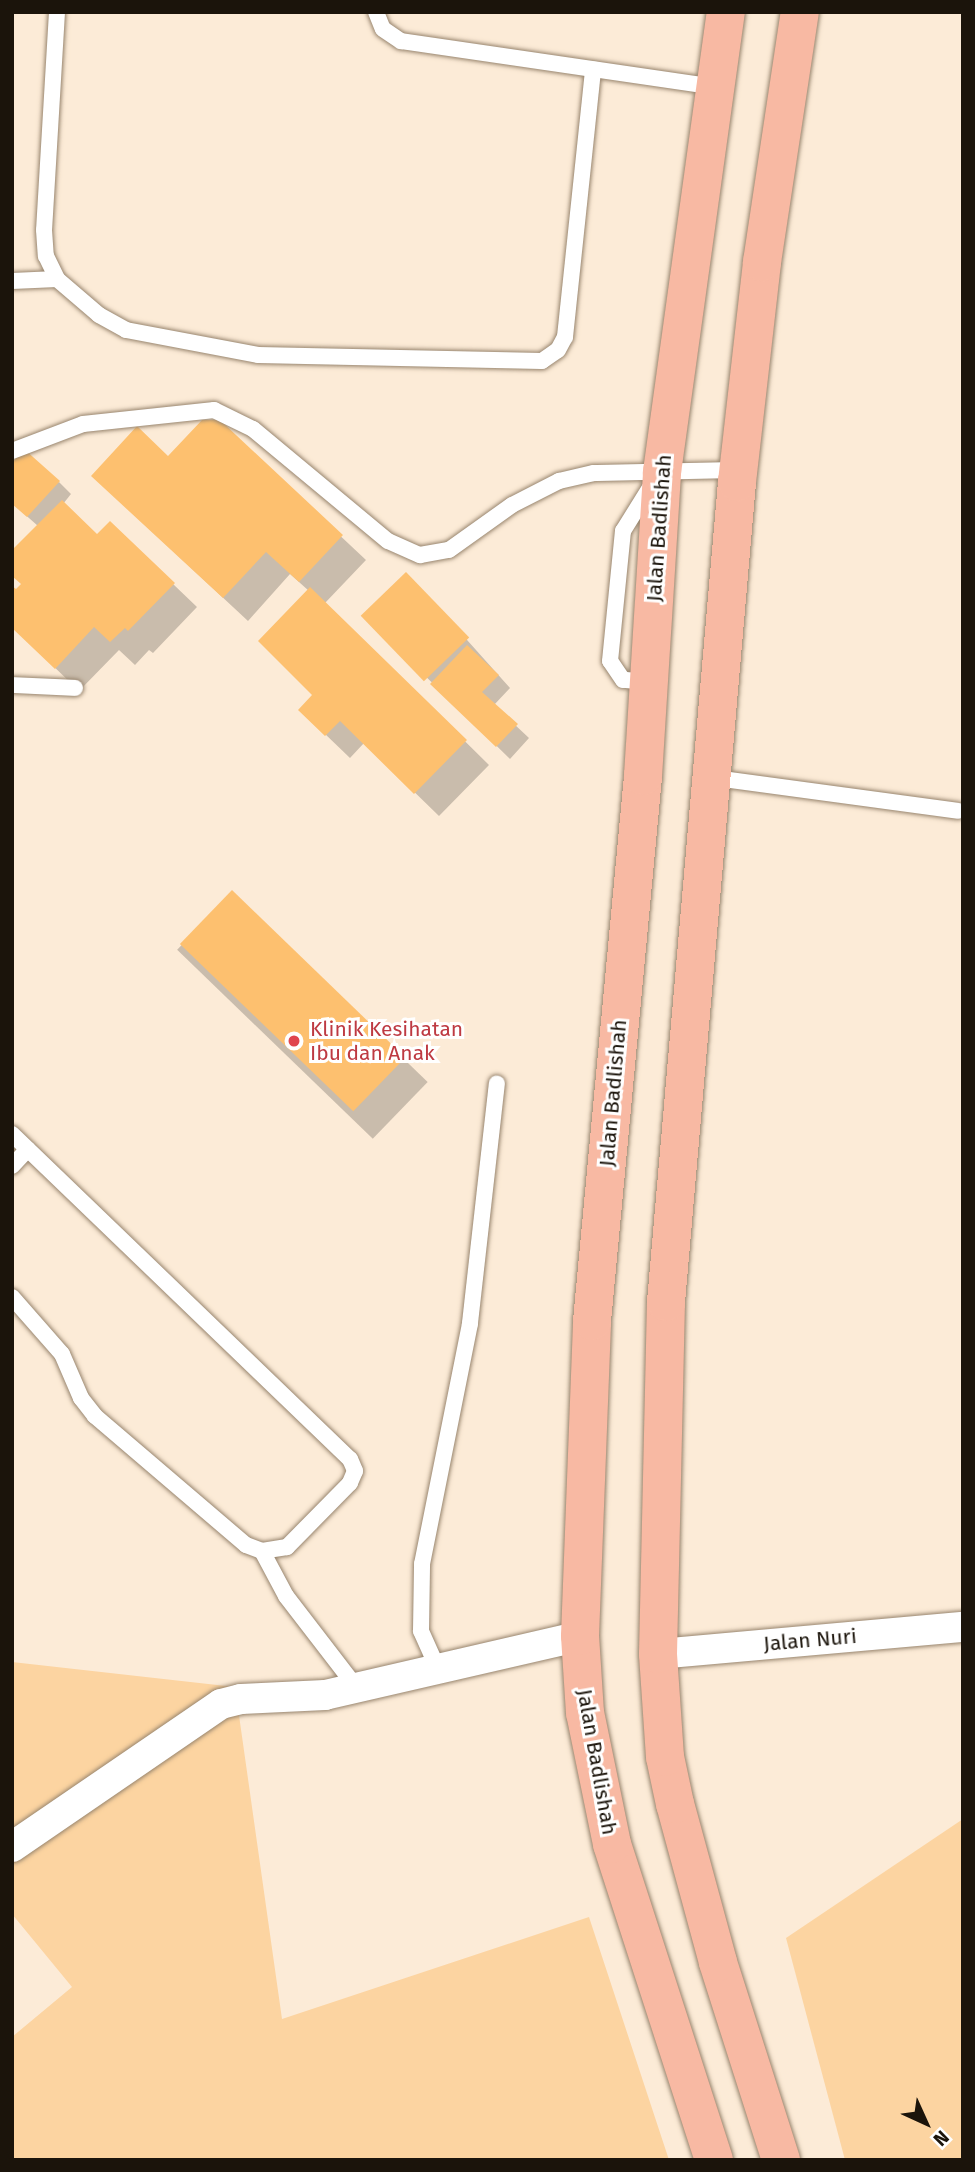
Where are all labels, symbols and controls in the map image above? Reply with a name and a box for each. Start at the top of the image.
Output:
street label: Jalan Badlishah [641,453,677,603]
place label: Klinik Kesihatan Ibu dan Anak [310,1016,463,1066]
street label: Jalan Badlishah [594,1018,632,1168]
marker: Klinik Kesihatan Ibu dan Anak [284,1031,304,1051]
street label: Jalan Nuri [762,1623,858,1657]
street label: Jalan Badlishah [572,1687,622,1837]
north arrow [891,2088,961,2158]
text: N [929,2126,954,2151]

